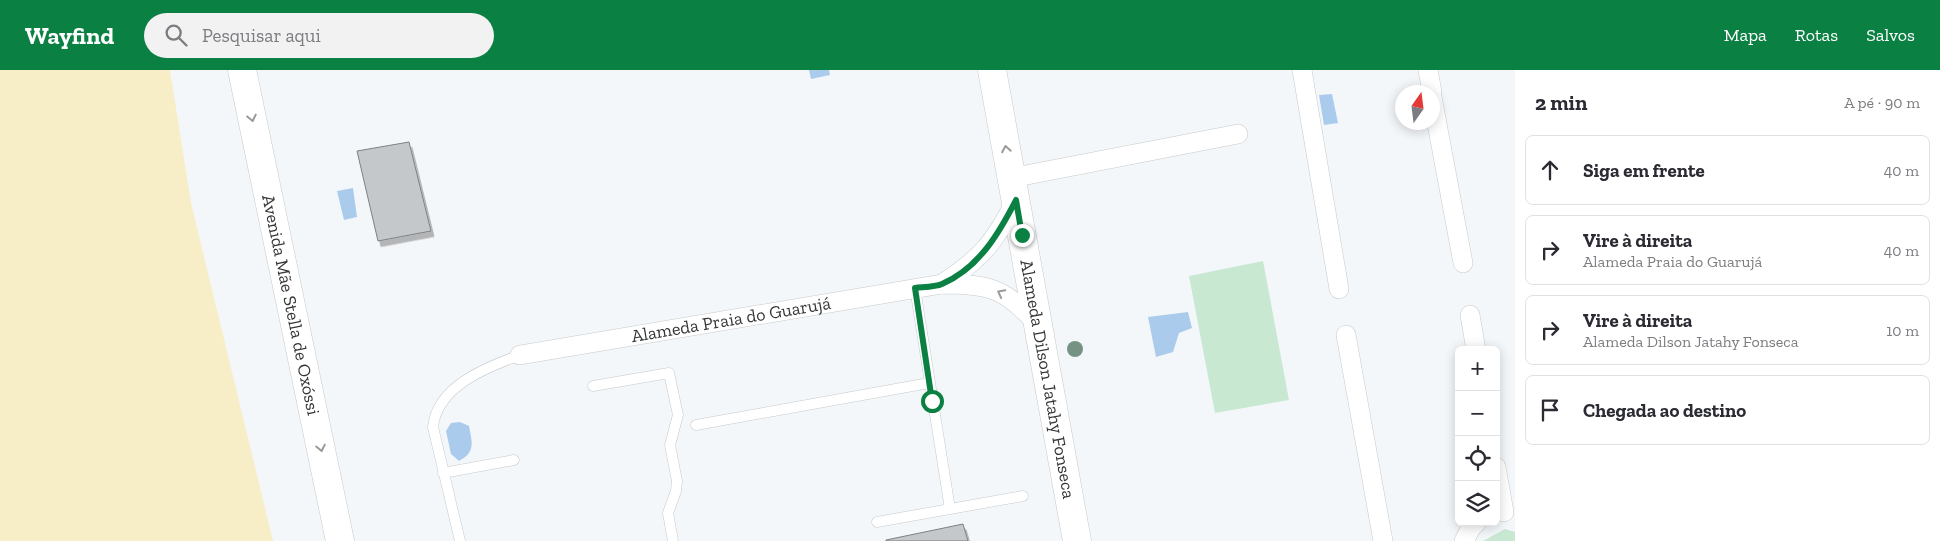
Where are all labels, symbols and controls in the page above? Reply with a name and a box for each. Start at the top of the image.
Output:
search box [144,13,494,58]
text: Wayfind [25,21,114,50]
icon: search [162,21,190,49]
text: Pesquisar aqui [202,24,321,47]
text: Mapa [1724,24,1767,46]
text: Rotas [1795,24,1838,46]
text: Salvos [1866,24,1915,46]
north arrow [1395,85,1440,130]
text: 2 min [1535,90,1587,115]
text: A pé · 90 m [1844,93,1920,112]
one-way arrow [246,113,257,122]
one-way arrow [1001,144,1012,153]
icon: ahead [1536,156,1564,184]
text: Siga em frente [1583,159,1705,182]
text: 40 m [1884,161,1919,180]
street label: Avenida Mãe Stella de Oxóssi [257,193,325,417]
route end [1011,224,1034,247]
text: Vire à direita [1583,229,1692,252]
icon: right [1536,236,1564,264]
text: 40 m [1884,241,1919,260]
text: Alameda Praia do Guarujá [1583,252,1762,271]
street label: Alameda Dilson Jatahy Fonseca [1015,258,1080,501]
one-way arrow [997,289,1006,299]
street label: Alameda Praia do Guarujá [630,292,833,347]
text: Vire à direita [1583,309,1692,332]
icon: right [1536,316,1564,344]
text: 10 m [1886,321,1919,340]
text: Alameda Dilson Jatahy Fonseca [1583,332,1798,351]
map controls [1455,346,1500,526]
button: + [1455,346,1500,391]
route start [921,390,944,413]
button: − [1455,391,1500,436]
icon: arrive [1536,396,1564,424]
text: Chegada ao destino [1583,399,1746,422]
button: locate [1455,436,1500,481]
one-way arrow [315,444,325,453]
button: layers [1455,481,1500,526]

